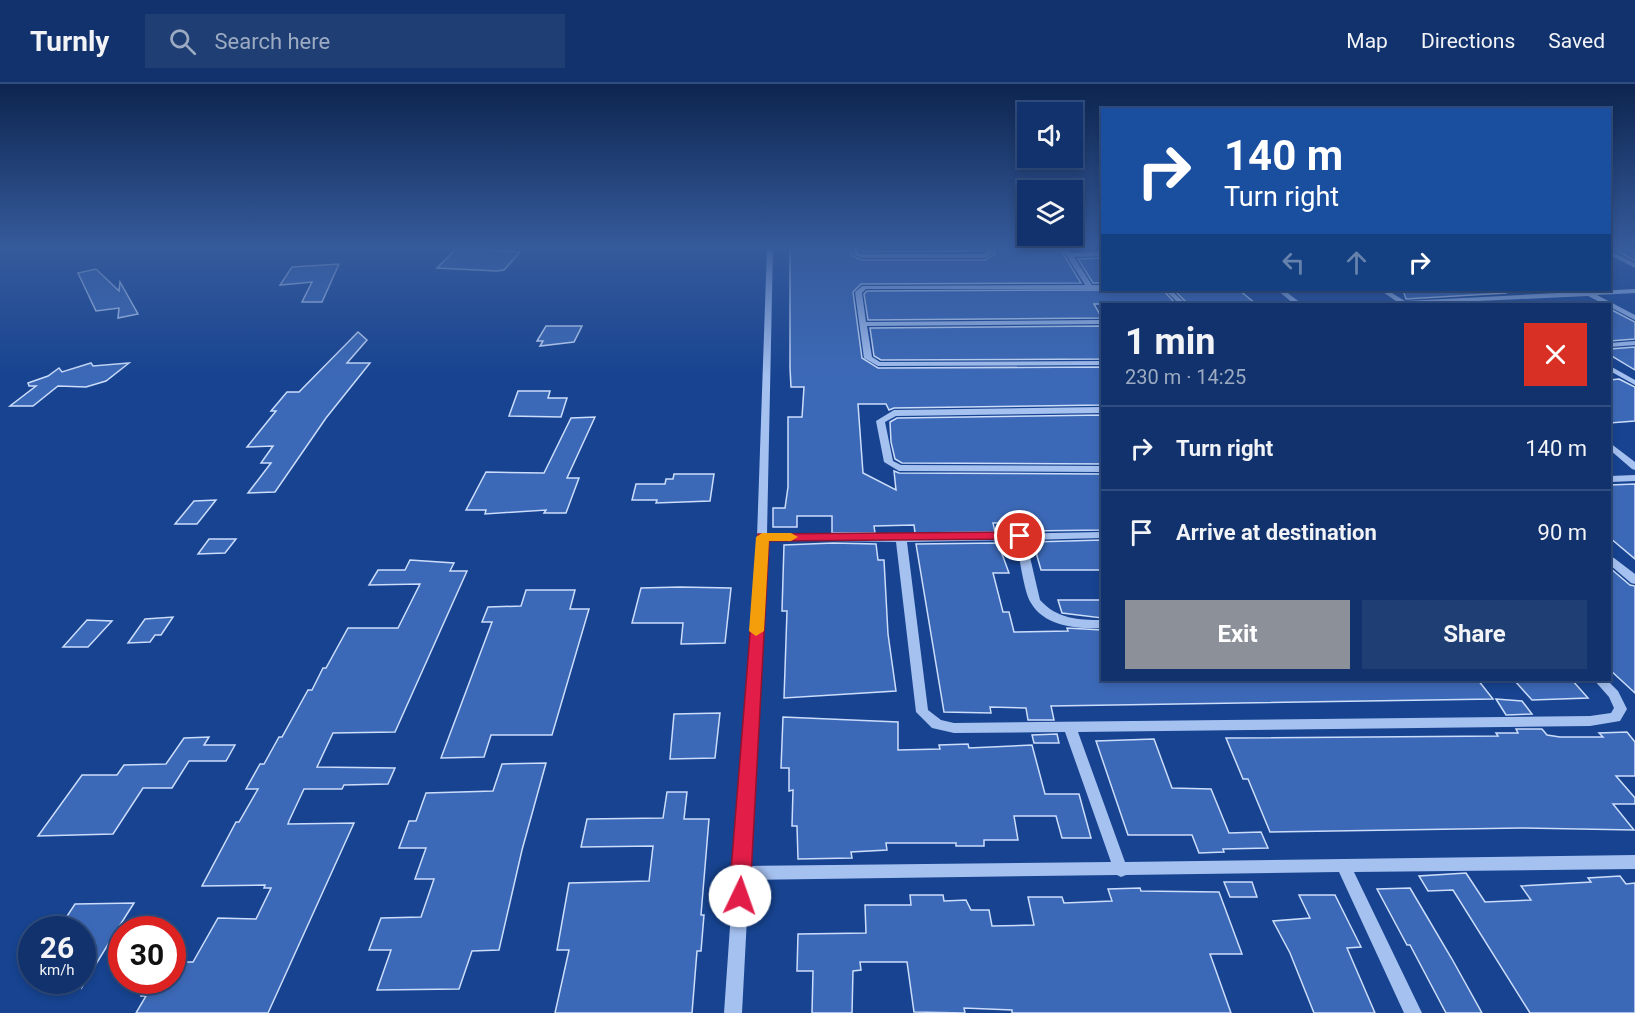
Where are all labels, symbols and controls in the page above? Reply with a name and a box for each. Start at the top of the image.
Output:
search box [145,14,565,68]
text: Turnly [30,25,109,58]
icon: search [166,25,199,58]
text: Search here [214,29,330,54]
text: Map [1346,29,1388,53]
text: Directions [1421,29,1515,53]
text: Saved [1548,29,1605,53]
map controls [1017,102,1083,246]
button: sound [1017,102,1083,168]
text: 140 m [1224,131,1343,180]
icon: right [1125,132,1203,210]
button: layers [1017,180,1083,246]
text: Turn right [1224,181,1339,213]
icon: left [1277,246,1310,279]
icon: ahead [1340,246,1373,279]
icon: right [1403,246,1436,279]
text: 1 min [1125,321,1216,363]
button: close [1524,323,1587,386]
text: 230 m · 14:25 [1125,365,1246,389]
icon: right [1125,432,1158,465]
text: Turn right [1176,436,1273,461]
text: 140 m [1525,436,1587,461]
pin [994,510,1045,561]
icon: arrive [1125,516,1158,549]
icon: arrive [1003,519,1036,552]
text: Arrive at destination [1176,520,1377,545]
text: 90 m [1538,520,1587,545]
button: Exit [1125,600,1350,669]
button: Share [1362,600,1587,669]
position arrow [708,864,772,928]
speed limit sign: 30 [108,916,186,994]
text: 26 [40,930,74,965]
text: km/h [39,961,75,979]

